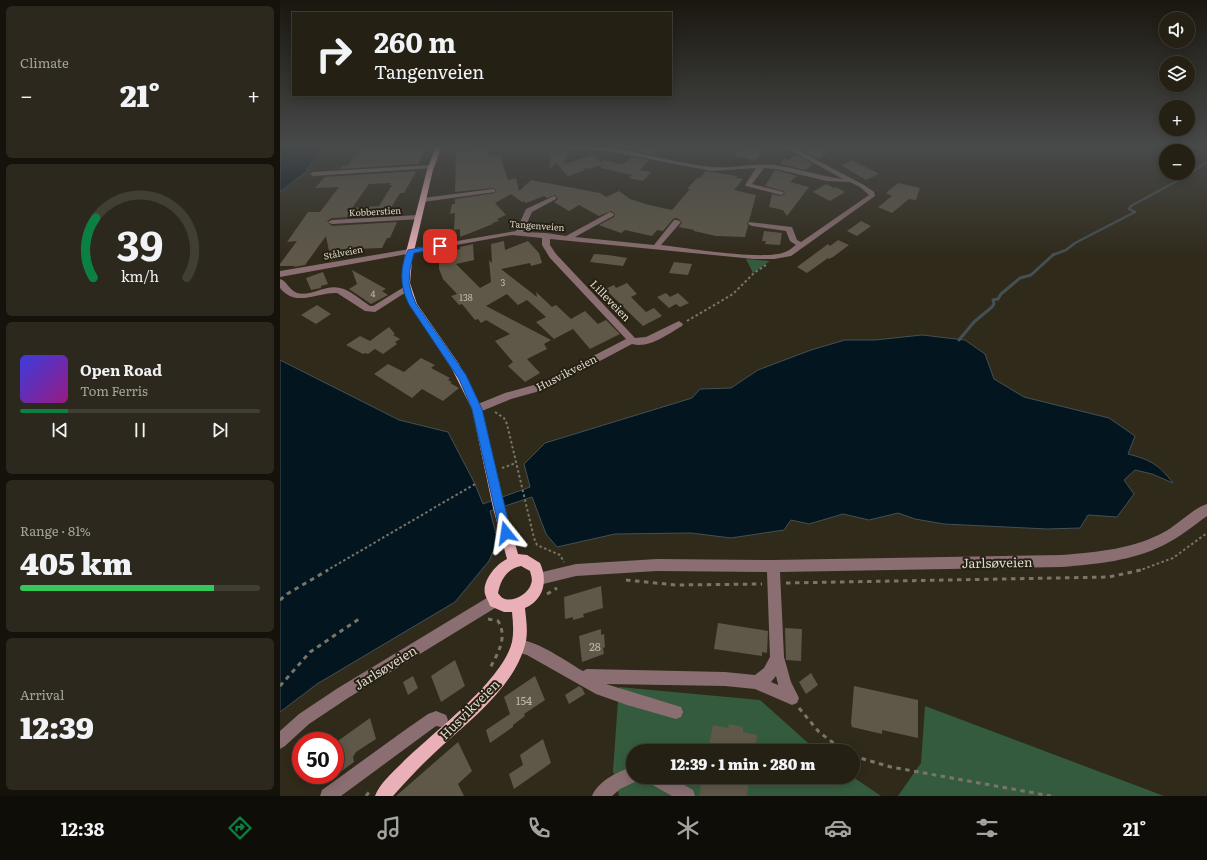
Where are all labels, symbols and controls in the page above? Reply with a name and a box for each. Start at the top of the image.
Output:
map controls [1159,12,1195,180]
button: sound [1159,12,1195,48]
text: 260 m [374,20,456,62]
icon: right [308,28,360,80]
text: Climate [20,53,69,72]
button: layers [1159,56,1195,92]
text: Tangenveien [374,58,484,85]
text: 21° [120,72,160,116]
text: − [20,78,33,111]
text: + [247,78,260,111]
button: + [1159,100,1195,136]
button: − [1159,144,1195,180]
street label: Kobberstien [349,203,401,219]
text: 39 [116,212,164,274]
street label: Tangenveien [509,216,565,234]
pin [423,229,457,263]
icon: arrive [429,235,451,257]
street label: Stålveien [322,241,364,263]
text: km/h [121,265,160,286]
house number: 3 [501,275,506,289]
street label: Lilleveien [587,276,635,324]
house number: 4 [371,286,376,300]
house number: 138 [459,290,473,304]
street label: Husvikveien [533,350,599,394]
text: Open Road [80,358,162,381]
text: Tom Ferris [80,381,148,400]
icon: previous [49,419,71,441]
icon: pause [129,419,151,441]
icon: next [209,419,231,441]
position arrow [485,512,527,554]
text: Range · 81% [20,521,91,540]
text: 405 km [20,540,132,584]
street label: Jarlsøveien [961,552,1033,572]
house number: 28 [589,638,601,654]
street label: Jarlsøveien [350,640,420,694]
street label: Husvikveien [435,674,504,743]
text: Arrival [20,685,64,704]
house number: 154 [516,692,532,708]
text: 12:39 [20,704,94,748]
speed limit sign: 50 [292,732,344,784]
text: 12:39 · 1 min · 280 m [671,752,815,775]
icon: directions [226,814,254,842]
icon: music [375,814,403,842]
icon: phone [525,814,553,842]
icon: climate [674,814,702,842]
icon: car [824,814,852,842]
icon: filters [973,814,1001,842]
text: 12:38 [61,815,104,842]
text: 21° [1123,815,1146,842]

